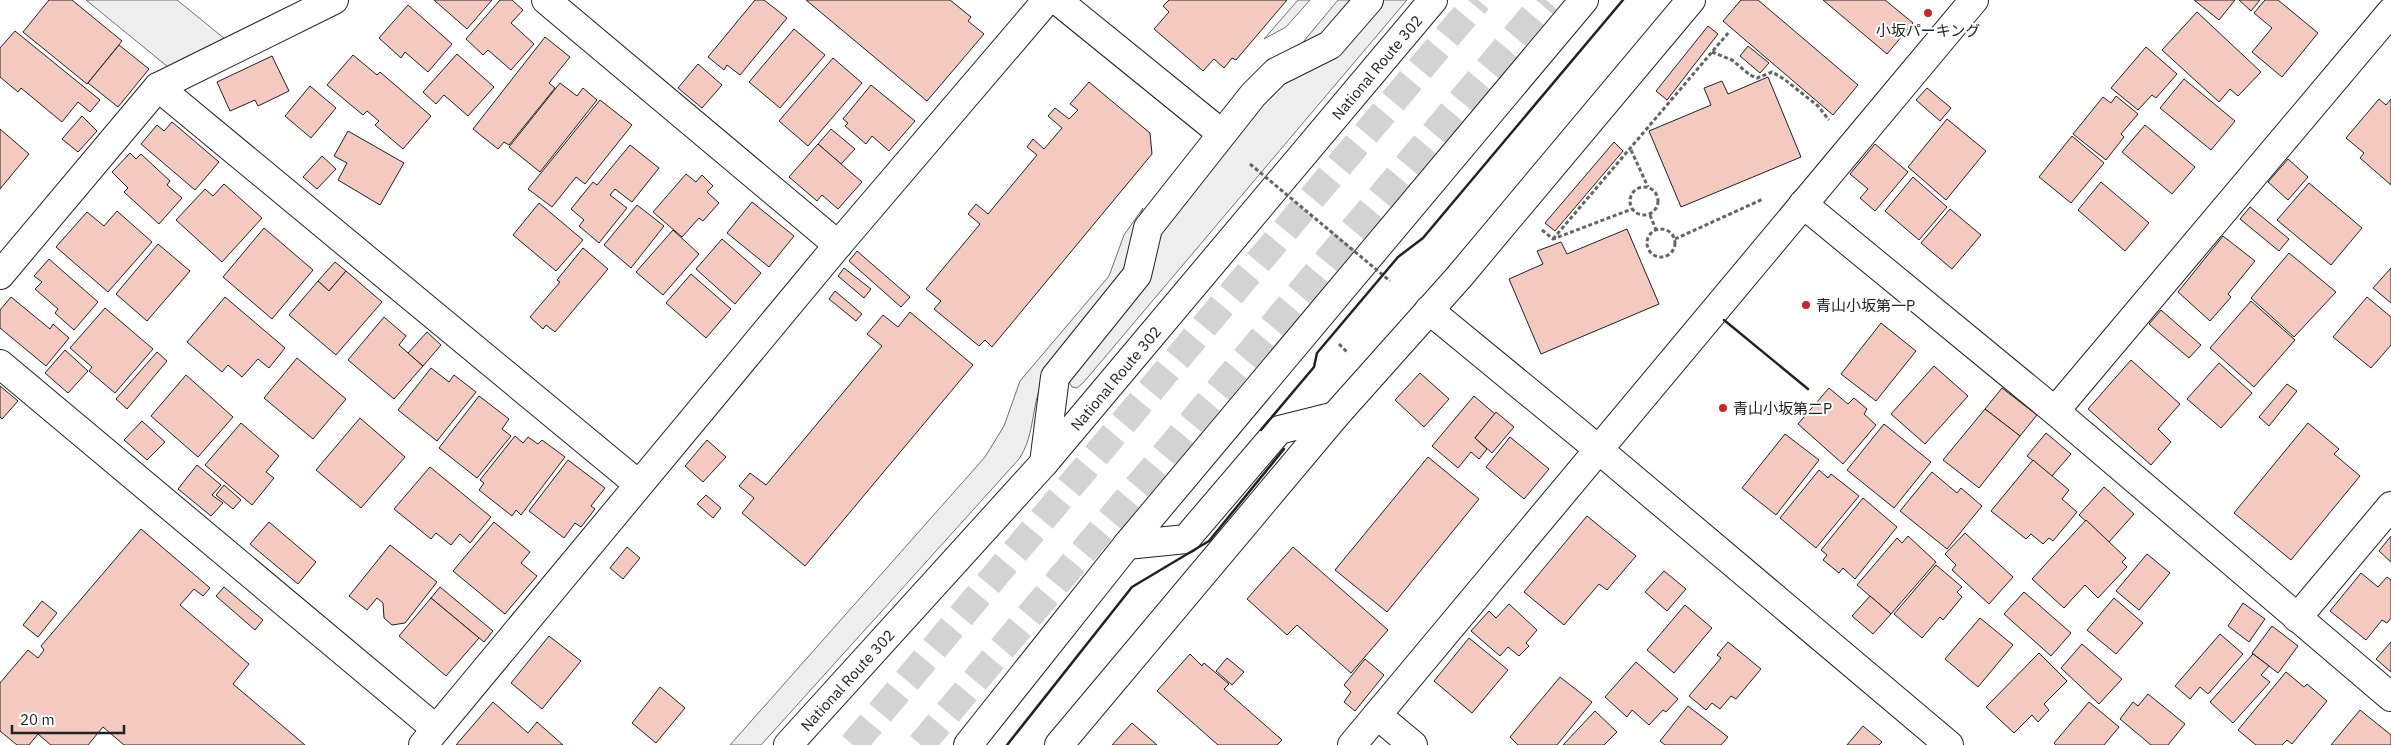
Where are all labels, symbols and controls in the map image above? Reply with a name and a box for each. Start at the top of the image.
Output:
marker: 小坂パーキング [1922,7,1934,19]
street label: National Route 302 [1327,11,1426,123]
place label: 小坂パーキング [1876,21,1980,40]
place label: 青山小坂第一P [1816,296,1915,315]
marker: 青山小坂第一P [1800,299,1812,311]
street label: National Route 302 [1066,322,1165,434]
place label: 青山小坂第二P [1733,399,1832,418]
marker: 青山小坂第二P [1717,402,1729,414]
street label: National Route 302 [796,625,898,735]
scale bar [12,702,125,734]
text: 20 m [20,710,55,729]

